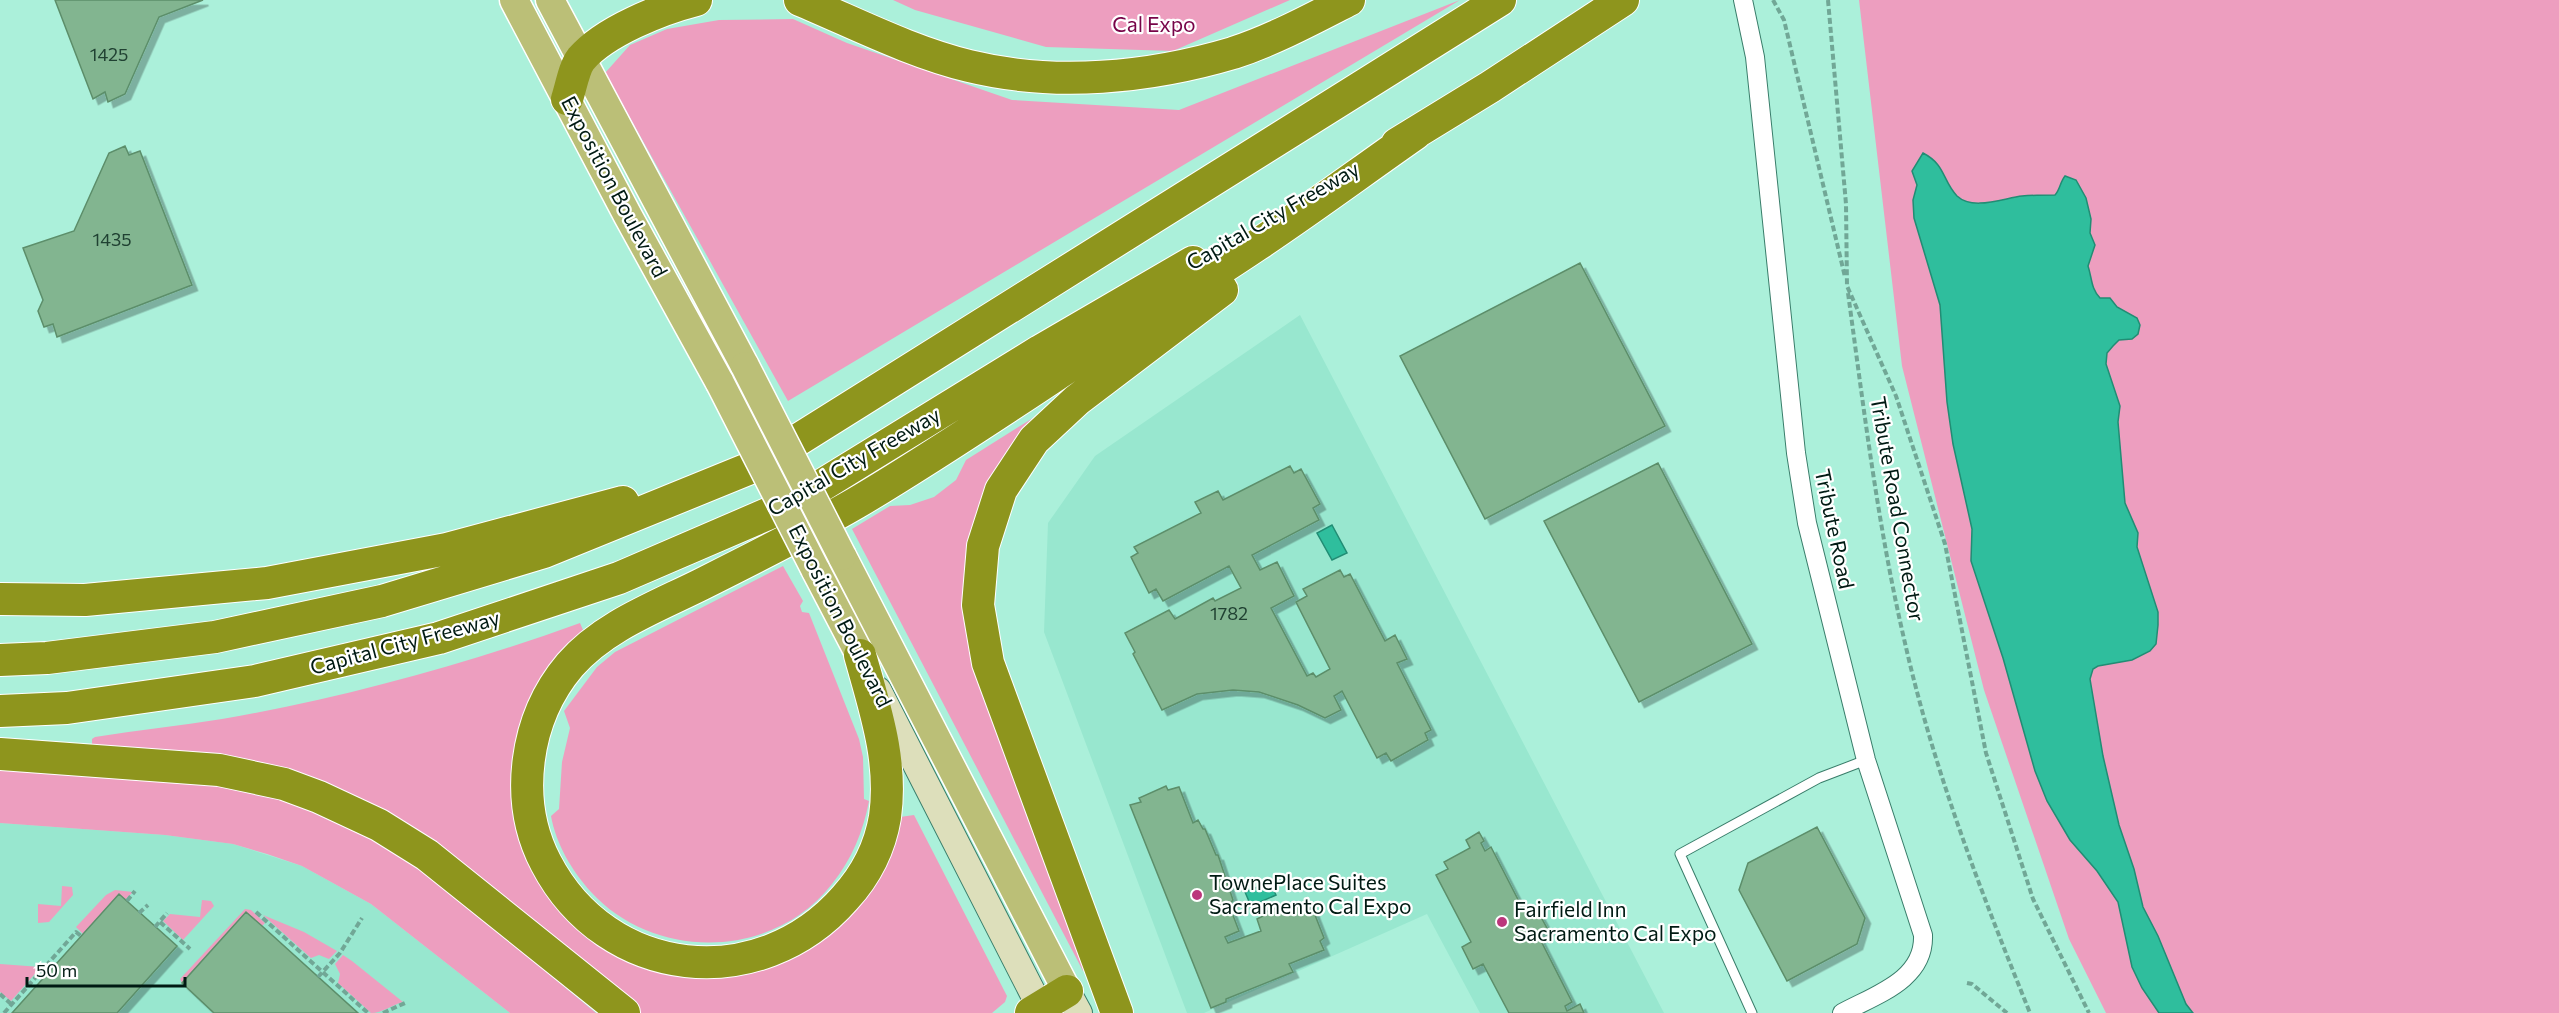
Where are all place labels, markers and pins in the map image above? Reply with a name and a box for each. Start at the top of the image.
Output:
place label: TownePlace Suites Sacramento Cal Expo [1209,869,1412,918]
marker: TownePlace Suites Sacramento Cal Expo [1190,888,1204,902]
place label: Fairfield Inn Sacramento Cal Expo [1514,896,1717,945]
marker: Fairfield Inn Sacramento Cal Expo [1495,915,1509,929]

